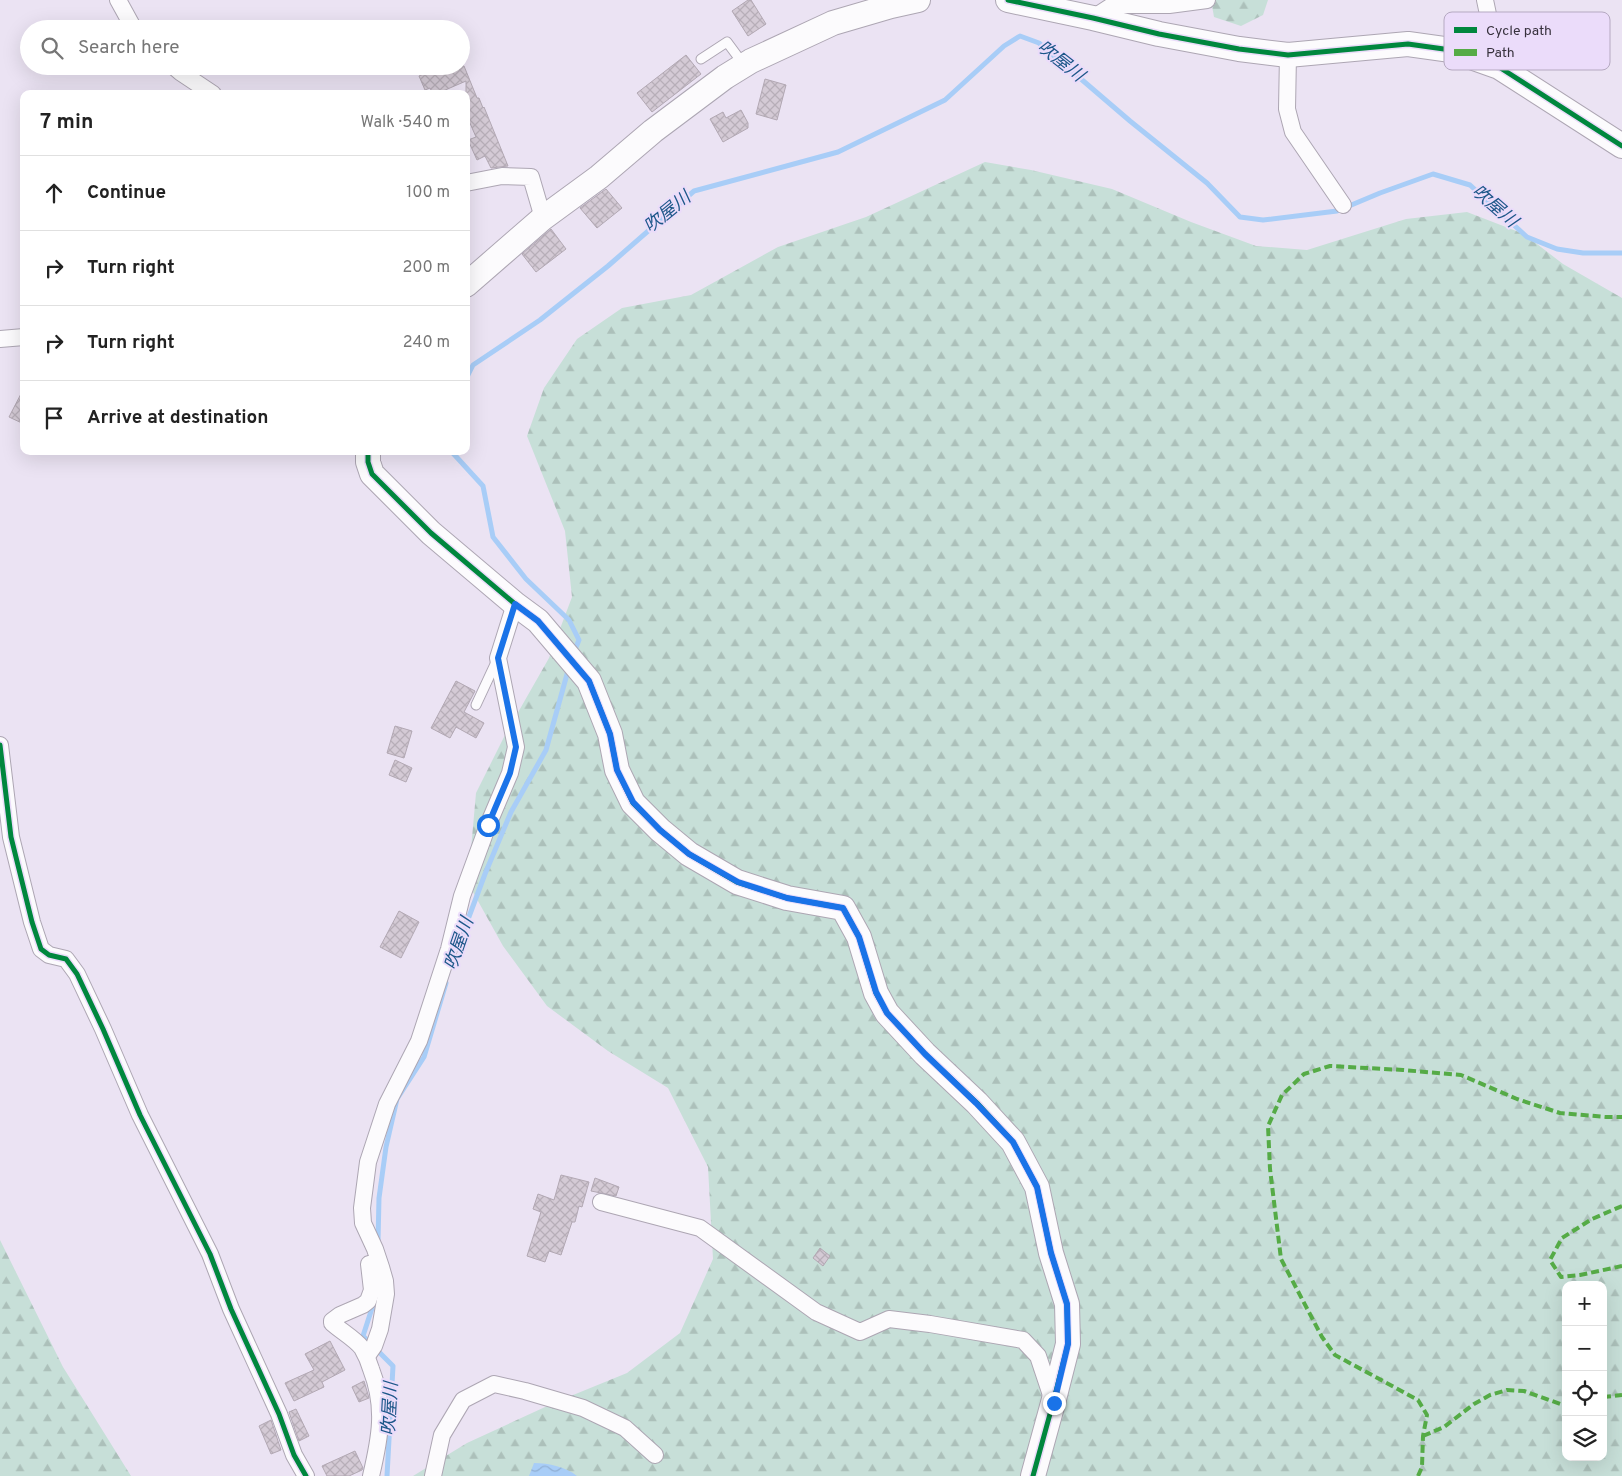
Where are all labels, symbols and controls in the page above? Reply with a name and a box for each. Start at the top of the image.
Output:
legend [1444,12,1610,70]
search box [20,20,470,75]
text: Cycle path [1486,23,1552,40]
icon: search [38,34,66,62]
text: Search here [78,36,180,60]
water label: 吹屋川 [1032,36,1090,89]
text: Path [1486,45,1515,62]
text: 7 min [40,109,93,136]
text: Walk · 540 m [361,113,450,133]
icon: ahead [40,179,68,207]
text: Continue [87,181,166,205]
water label: 吹屋川 [1466,181,1523,235]
text: 100 m [406,183,450,203]
water label: 吹屋川 [640,186,698,239]
icon: right [40,254,68,282]
text: Turn right [87,256,175,280]
text: 200 m [402,258,450,278]
icon: right [40,329,68,357]
text: Turn right [87,331,175,355]
text: 240 m [403,333,450,353]
icon: arrive [40,404,68,432]
text: Arrive at destination [87,406,268,430]
route start [477,814,500,837]
water label: 吹屋川 [440,913,480,973]
map controls [1562,1281,1607,1461]
button: + [1562,1281,1607,1326]
button: − [1562,1326,1607,1371]
button: locate [1562,1371,1607,1416]
water label: 吹屋川 [378,1379,404,1437]
route end [1043,1392,1066,1415]
button: layers [1562,1416,1607,1461]

